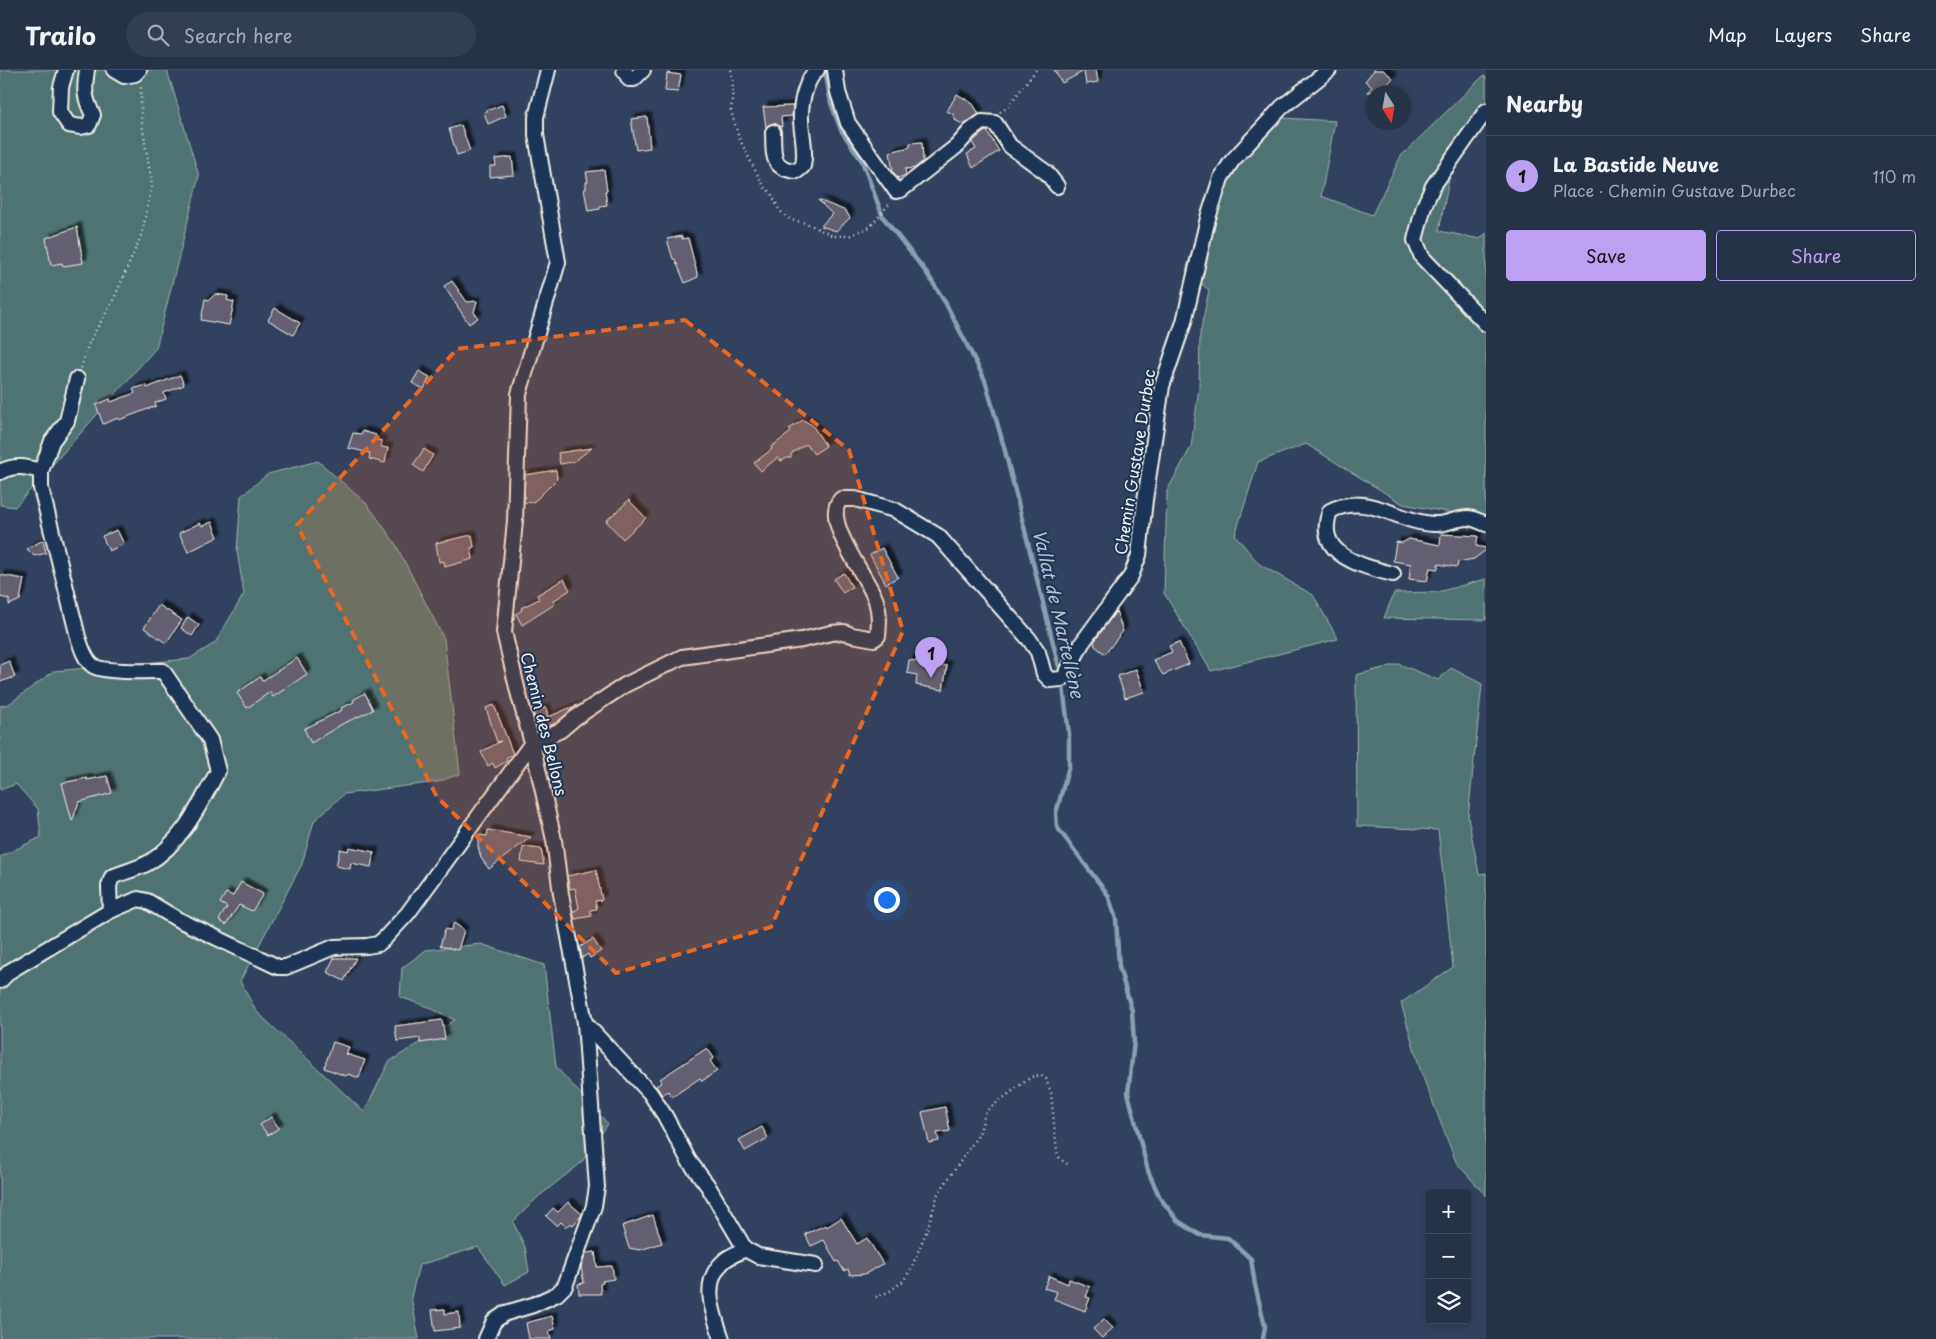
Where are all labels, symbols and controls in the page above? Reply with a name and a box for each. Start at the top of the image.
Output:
search box [126,12,476,57]
text: Trailo [25,17,96,53]
icon: search [144,21,172,49]
text: Search here [184,21,292,49]
text: Map [1708,21,1747,48]
text: Layers [1775,21,1832,48]
text: Share [1860,21,1911,48]
north arrow [1366,85,1411,130]
text: Nearby [1506,87,1583,119]
text: La Bastide Neuve [1553,150,1719,178]
text: 1 [1518,164,1526,188]
text: 110 m [1873,164,1916,188]
text: Place · Chemin Gustave Durbec [1553,178,1796,202]
button: Save [1506,230,1706,281]
button: Share [1716,230,1916,281]
street label: Chemin Gustave Durbec [1107,367,1161,556]
water label: Vallat de Martellène [1027,527,1092,702]
pin: 1 [915,637,947,678]
street label: Chemin des Bellons [516,649,574,798]
your location [874,887,900,913]
map controls [1426,1189,1471,1324]
button: + [1426,1189,1471,1234]
button: − [1426,1234,1471,1279]
button: layers [1426,1279,1471,1324]

